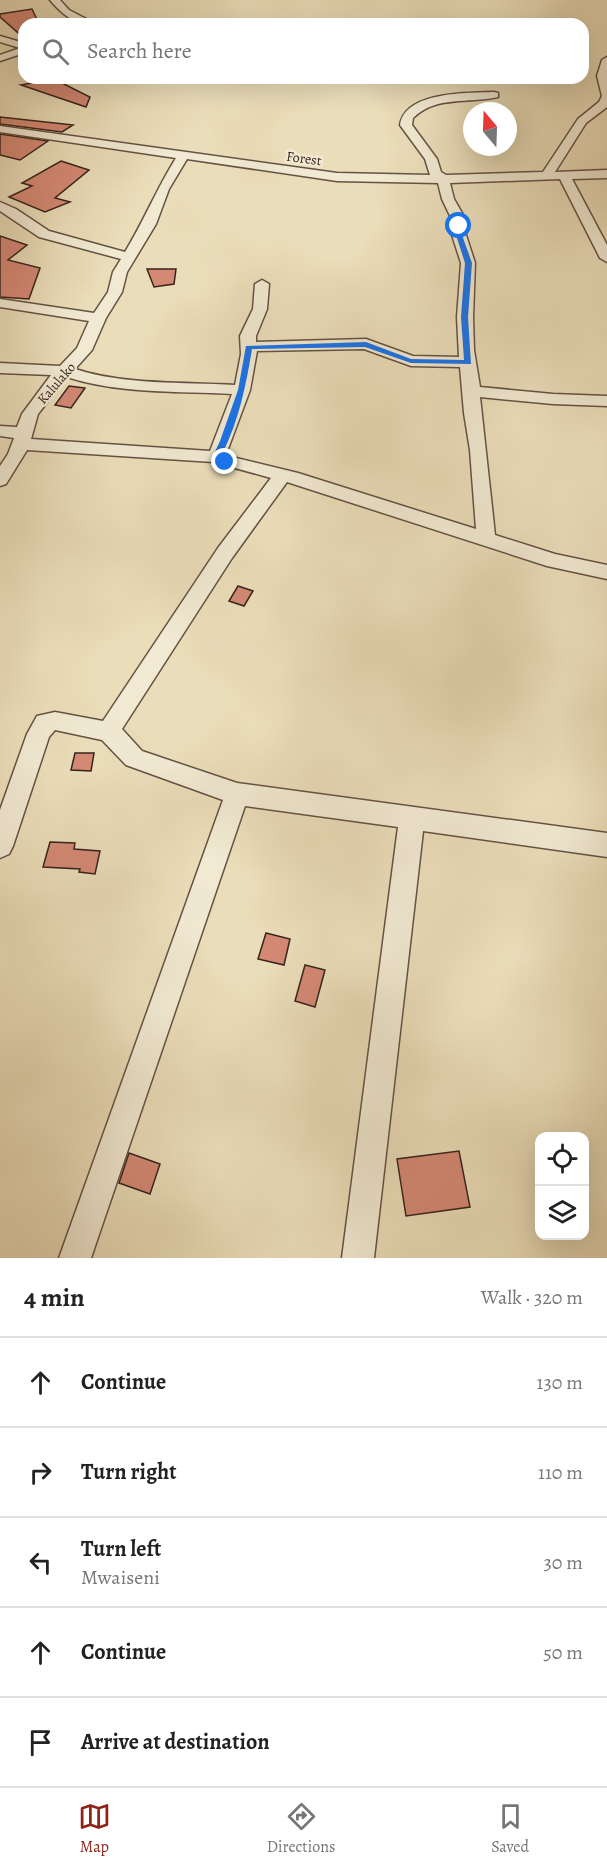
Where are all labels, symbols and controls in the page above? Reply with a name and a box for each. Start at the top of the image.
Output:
search box [18,18,589,84]
icon: search [39,35,72,68]
text: Search here [87,36,192,66]
north arrow [463,102,517,156]
street label: Forest [285,147,323,170]
route start [445,212,471,238]
street label: Kalulako [33,358,80,408]
route end [211,448,237,474]
map controls [535,1132,589,1240]
button: locate [535,1132,589,1186]
button: layers [535,1186,589,1240]
text: 4 min [24,1280,85,1315]
text: Walk · 320 m [481,1284,583,1311]
icon: ahead [24,1366,57,1399]
text: Continue [81,1367,166,1397]
text: 130 m [537,1369,583,1396]
icon: right [24,1456,57,1489]
text: Turn right [81,1457,177,1487]
text: 110 m [538,1459,583,1486]
text: Turn left [81,1534,161,1564]
icon: left [24,1546,57,1579]
text: 30 m [543,1549,583,1576]
text: Mwaiseni [81,1564,160,1591]
icon: ahead [24,1636,57,1669]
text: Continue [81,1637,166,1667]
text: 50 m [543,1639,583,1666]
icon: arrive [24,1726,57,1759]
text: Arrive at destination [81,1727,270,1757]
tab: Map [78,1800,111,1858]
tab: Directions [267,1800,335,1858]
tab: Saved [491,1800,529,1858]

